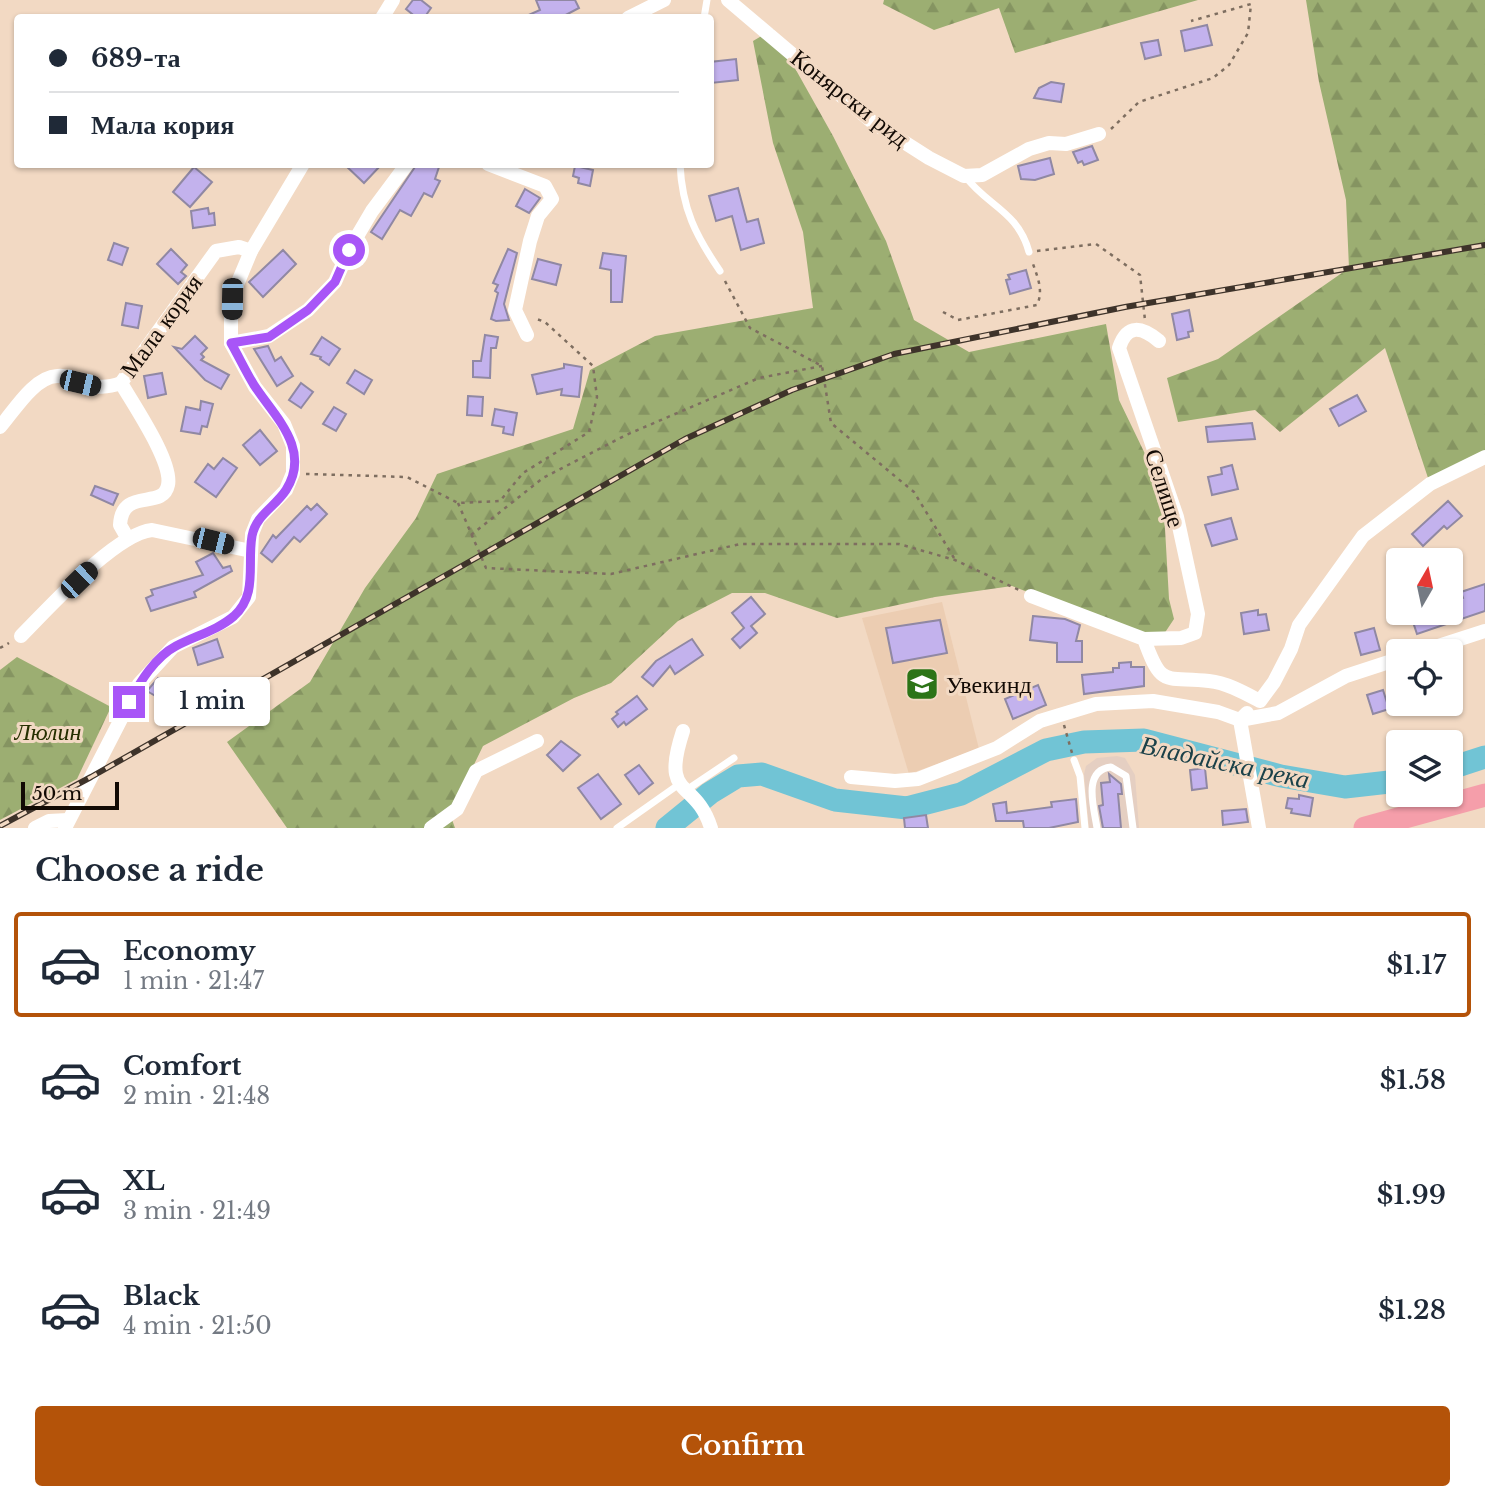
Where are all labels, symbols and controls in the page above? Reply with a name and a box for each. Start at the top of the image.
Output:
text: 689-та [91,42,181,74]
street label: Конярски рид [785,43,915,153]
text: Мала кория [91,109,234,141]
route start [333,234,365,266]
street label: Мала кория [114,269,208,383]
car [222,278,243,320]
car [58,368,103,398]
street label: Селище [1139,445,1191,531]
car [191,526,236,556]
north arrow [1386,548,1463,625]
map controls [1386,548,1463,807]
car [57,558,102,602]
button: locate [1386,639,1463,716]
school or university icon: Увекинд [903,665,941,703]
place label: Увекинд [946,670,1032,699]
callout: 1 min [154,678,269,726]
route end [113,686,145,718]
text: 1 min [179,687,245,715]
park label: Люлин [14,717,82,746]
water label: Владайска река [1138,728,1312,796]
button: layers [1386,730,1463,807]
scale bar [21,779,119,811]
text: 50 m [32,782,82,805]
text: Choose a ride [35,850,264,890]
icon: car [39,933,102,996]
text: Economy [123,935,256,967]
text: $1.17 [1386,949,1446,981]
text: 1 min · 21:47 [123,967,264,995]
icon: car [39,1048,102,1111]
text: Comfort [123,1050,241,1082]
text: $1.58 [1380,1064,1446,1096]
text: 2 min · 21:48 [123,1082,270,1110]
icon: car [39,1163,102,1226]
text: XL [123,1165,165,1197]
text: $1.99 [1377,1179,1446,1211]
text: 3 min · 21:49 [123,1197,271,1225]
icon: car [39,1278,102,1341]
text: Black [123,1280,200,1312]
text: $1.28 [1378,1294,1446,1326]
text: 4 min · 21:50 [123,1312,272,1340]
button: Confirm [35,1406,1450,1486]

